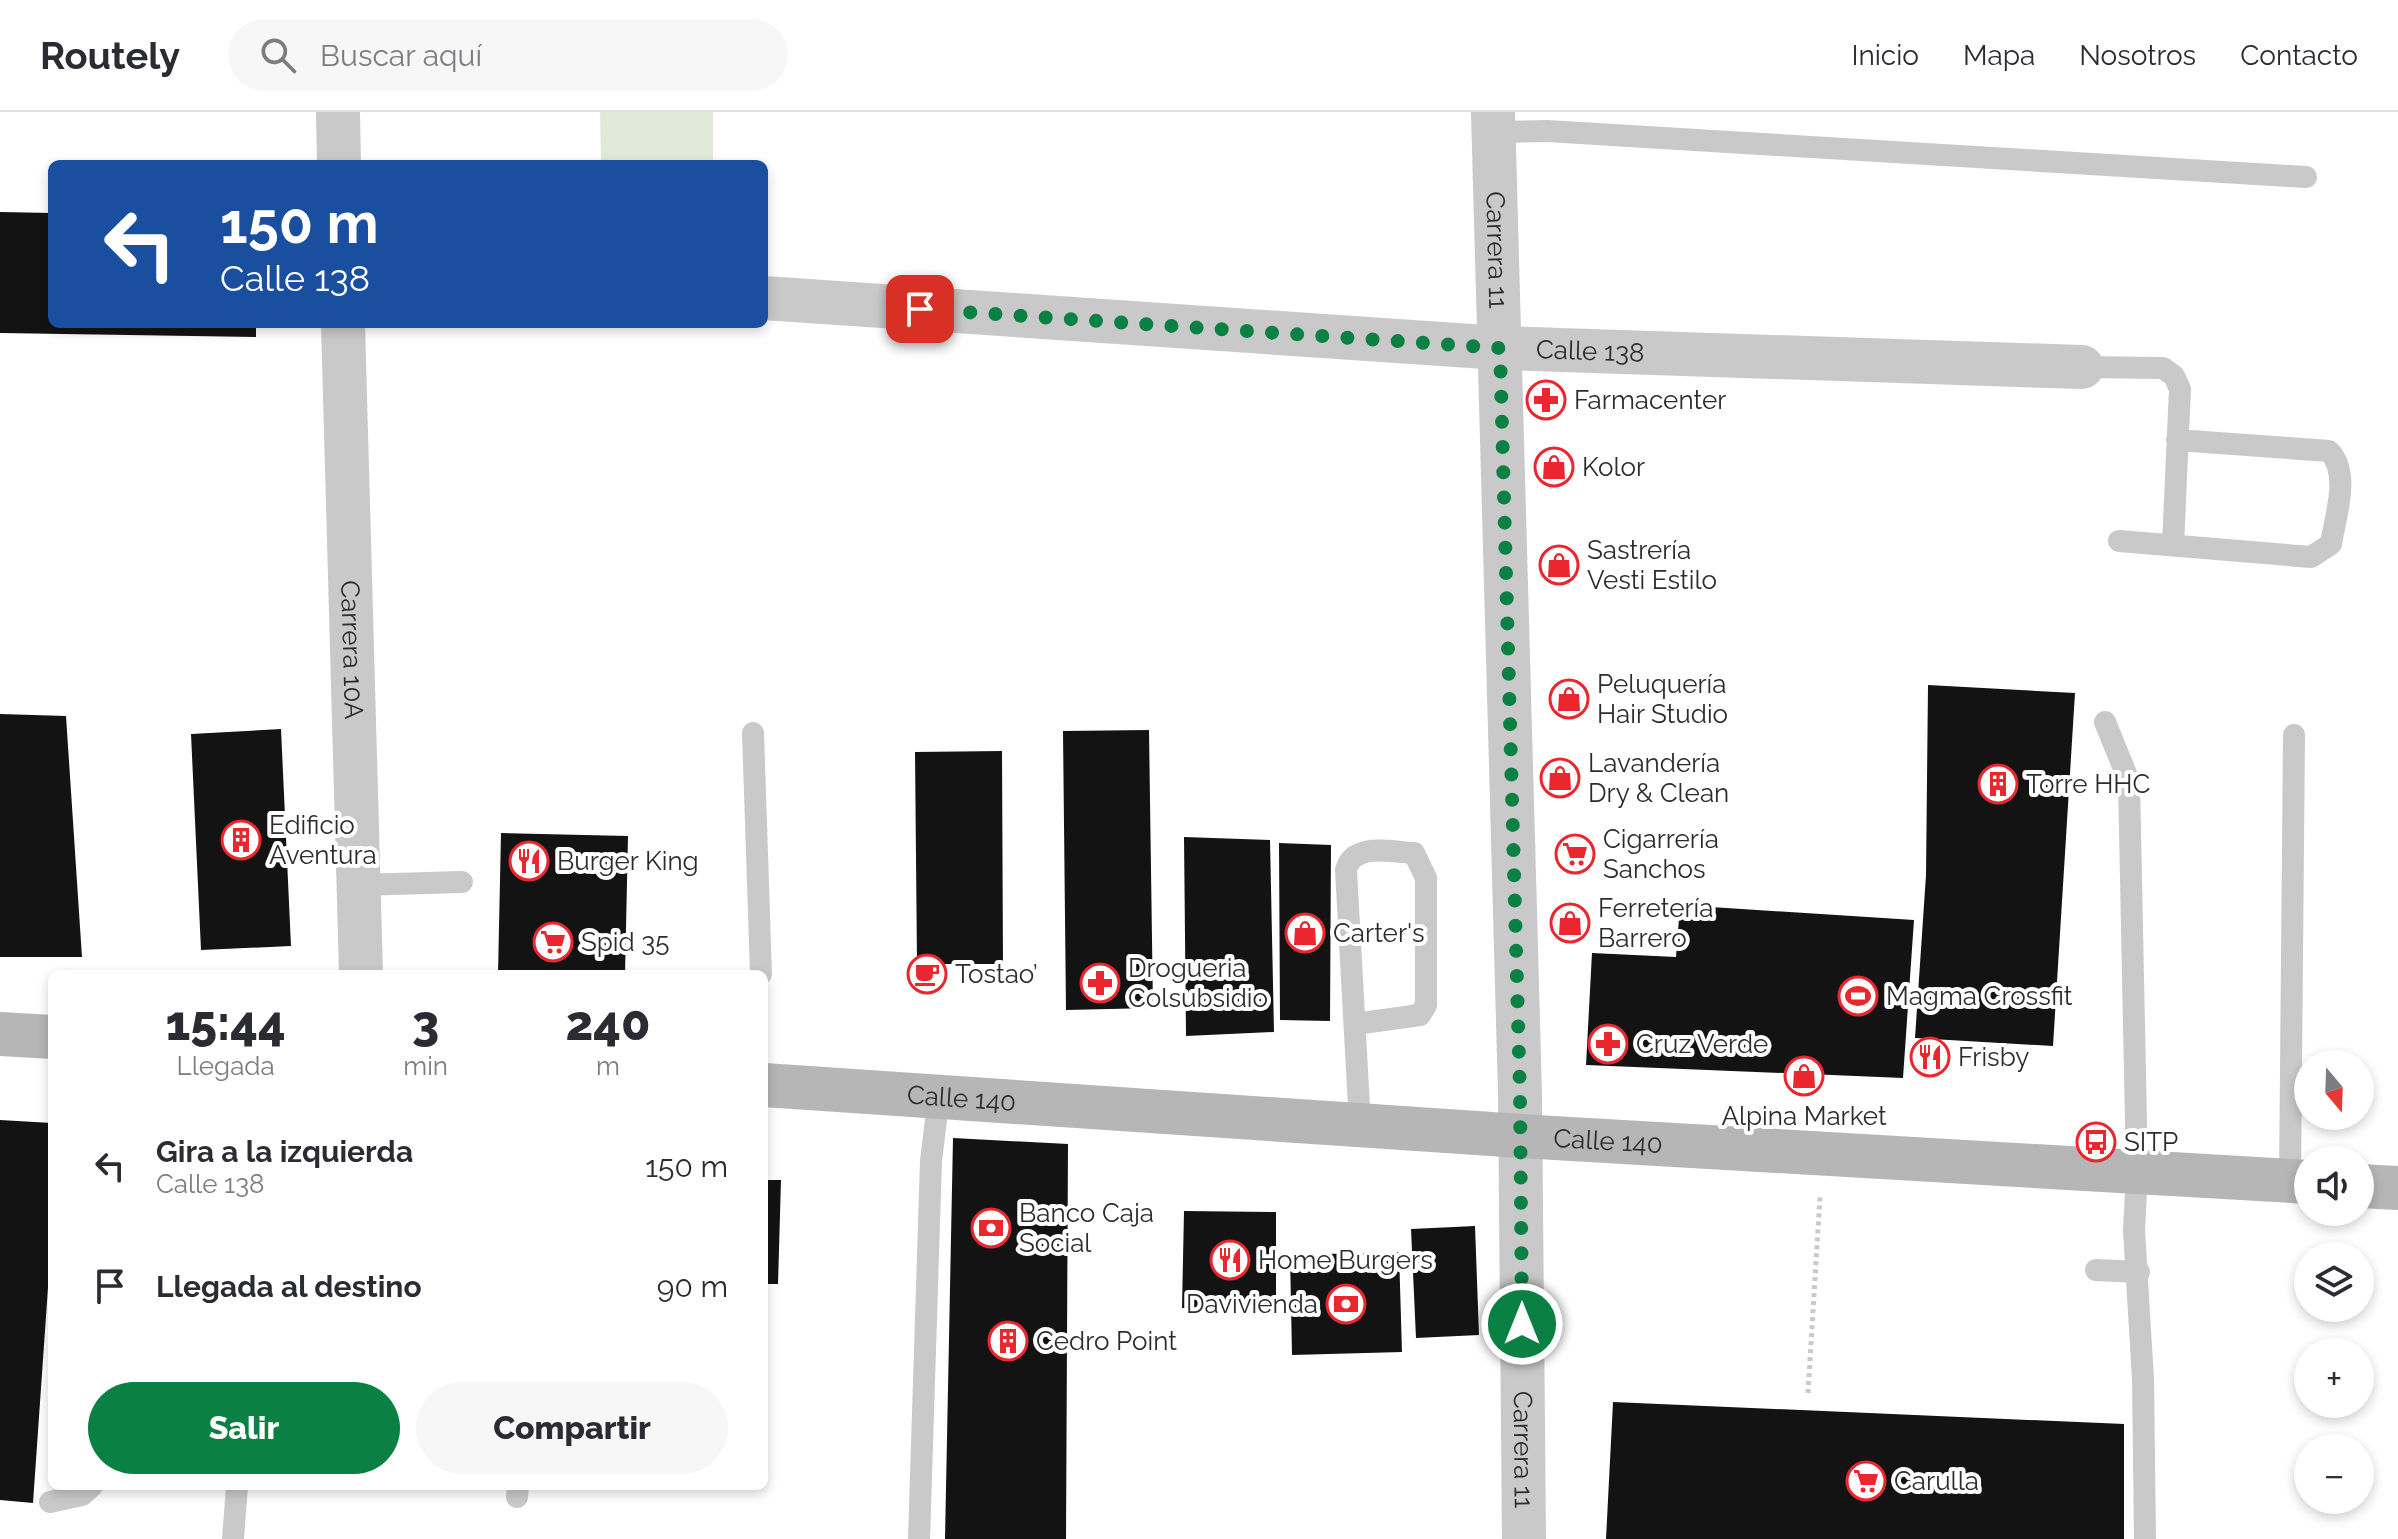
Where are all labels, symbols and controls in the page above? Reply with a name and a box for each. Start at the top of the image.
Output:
search box [228,19,788,91]
text: Routely [40,33,180,78]
icon: search [256,33,300,77]
text: Buscar aquí [320,38,482,73]
text: Inicio [1851,39,1919,72]
text: Mapa [1963,39,2035,72]
text: Nosotros [2079,39,2196,72]
text: Contacto [2240,39,2358,72]
text: 150 m [220,190,379,256]
street label: Carrera 11 [1480,191,1513,309]
icon: left [88,192,192,296]
text: Calle 138 [220,257,370,299]
pin [886,275,954,343]
icon: arrive [898,287,942,331]
street label: Calle 138 [1536,334,1645,368]
pharmacy icon: Farmacenter [1525,379,1567,421]
place label: Farmacenter [1574,385,1726,415]
shop icon: Kolor [1533,446,1575,488]
place label: Kolor [1582,452,1645,482]
place label: Sastrería Vesti Estilo [1587,535,1717,595]
shop icon: Sastrería Vesti Estilo [1538,544,1580,586]
street label: Carrera 10A [335,580,369,720]
place label: Peluquería Hair Studio [1597,669,1728,729]
shop icon: Peluquería Hair Studio [1548,678,1590,720]
place label: Lavandería Dry & Clean [1588,748,1729,808]
shop icon: Lavandería Dry & Clean [1539,757,1581,799]
building icon: Torre HHC [1977,763,2019,805]
place label: Torre HHC [2026,769,2151,799]
place label: Edificio Aventura [269,810,377,870]
building icon: Edificio Aventura [220,819,262,861]
place label: Cigarrería Sanchos [1603,824,1719,884]
supermarket icon: Cigarrería Sanchos [1554,833,1596,875]
restaurant icon: Burger King [508,840,550,882]
place label: Burger King [557,846,699,876]
place label: Ferretería Barrero [1598,893,1713,953]
shop icon: Ferretería Barrero [1549,902,1591,944]
shop icon: Carter's [1284,912,1326,954]
place label: Carter's [1333,918,1424,948]
supermarket icon: Spid 35 [532,921,574,963]
place label: Spid 35 [581,927,669,957]
cafe icon: Tostao’ [906,953,948,995]
place label: Drogueria Colsubsidio [1128,953,1268,1013]
place label: Tostao’ [955,959,1038,989]
pharmacy icon: Drogueria Colsubsidio [1079,962,1121,1004]
sports icon: Magma Crossfit [1837,975,1879,1017]
place label: Magma Crossfit [1886,981,2073,1011]
text: 15:44 [165,995,286,1051]
text: 3 [412,995,439,1051]
text: 240 [565,995,651,1051]
pharmacy icon: Cruz Verde [1587,1023,1629,1065]
place label: Cruz Verde [1636,1029,1768,1059]
restaurant icon: Frisby [1909,1036,1951,1078]
place label: Frisby [1958,1042,2029,1072]
north arrow [2294,1050,2374,1130]
map controls [2294,1050,2374,1514]
text: Llegada [177,1051,275,1081]
text: min [403,1051,448,1081]
text: m [596,1051,620,1081]
shop icon: Alpina Market [1783,1055,1825,1097]
street label: Calle 140 [906,1080,1017,1117]
place label: Alpina Market [1721,1101,1887,1131]
bus stop icon: SITP [2075,1121,2117,1163]
street label: Calle 140 [1553,1123,1664,1159]
place label: SITP [2124,1127,2178,1157]
text: Gira a la izquierda [156,1134,413,1169]
icon: left [88,1144,132,1188]
button: sound [2294,1146,2374,1226]
text: 150 m [645,1149,728,1184]
text: Calle 138 [156,1169,264,1199]
place label: Banco Caja Social [1019,1198,1154,1258]
bank icon: Banco Caja Social [970,1207,1012,1249]
restaurant icon: Home Burgers [1209,1239,1251,1281]
button: layers [2294,1242,2374,1322]
place label: Home Burgers [1258,1245,1433,1275]
icon: arrive [88,1264,132,1308]
text: Llegada al destino [156,1269,422,1304]
text: 90 m [657,1269,728,1304]
position arrow [1480,1282,1564,1366]
bank icon: Davivienda [1325,1283,1367,1325]
place label: Davivienda [1186,1289,1318,1319]
building icon: Cedro Point [987,1320,1029,1362]
place label: Cedro Point [1036,1326,1177,1356]
button: + [2294,1338,2374,1418]
button: Salir [88,1382,400,1474]
button: Compartir [416,1382,728,1474]
street label: Carrera 11 [1508,1391,1539,1508]
button: − [2294,1434,2374,1514]
supermarket icon: Carulla [1845,1460,1887,1502]
place label: Carulla [1894,1466,1979,1496]

